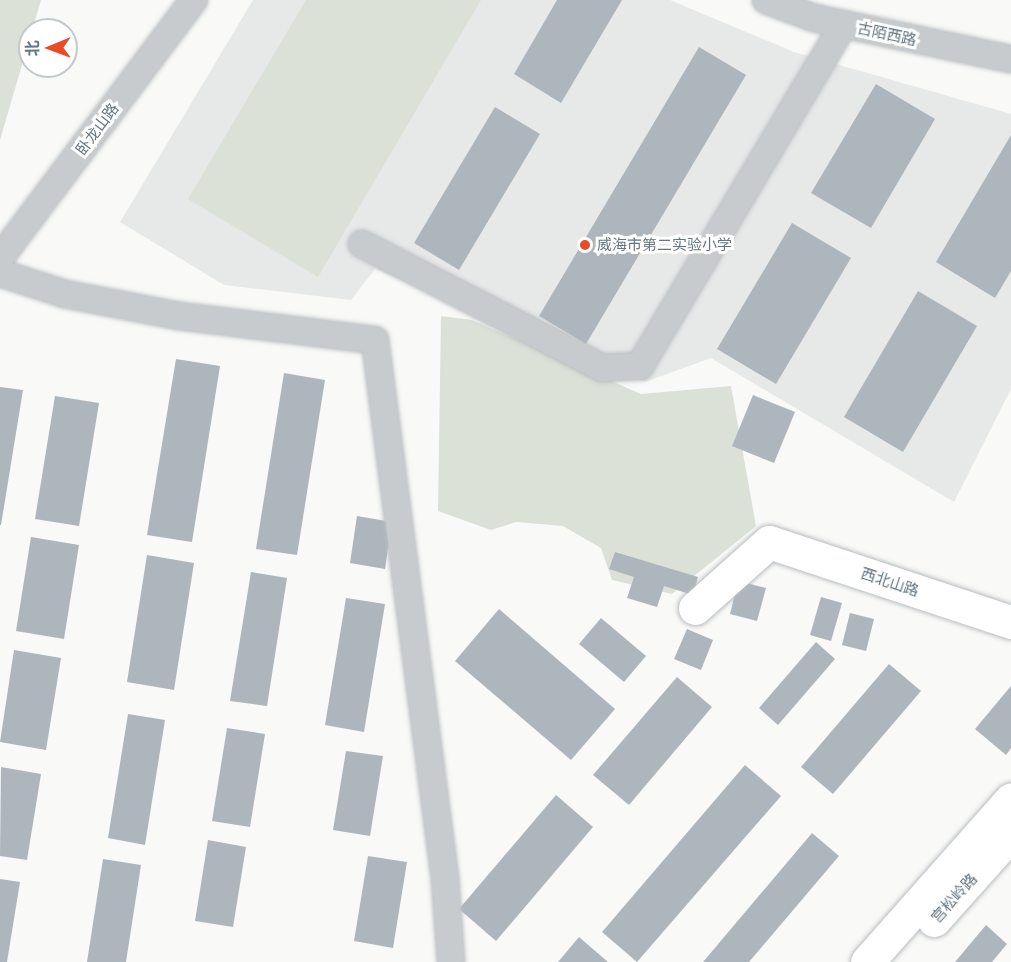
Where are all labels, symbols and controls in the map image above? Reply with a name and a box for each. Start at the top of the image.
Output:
north arrow [18,18,78,78]
street label: 古陌西路 [856,19,918,49]
text: 北 [22,40,42,56]
street label: 卧龙山路 [72,100,122,158]
place label: 威海市第二实验小学 [597,236,732,254]
marker: 威海市第二实验小学 [578,238,592,252]
street label: 西北山路 [859,564,921,600]
street label: 宫松岭路 [927,870,981,926]

